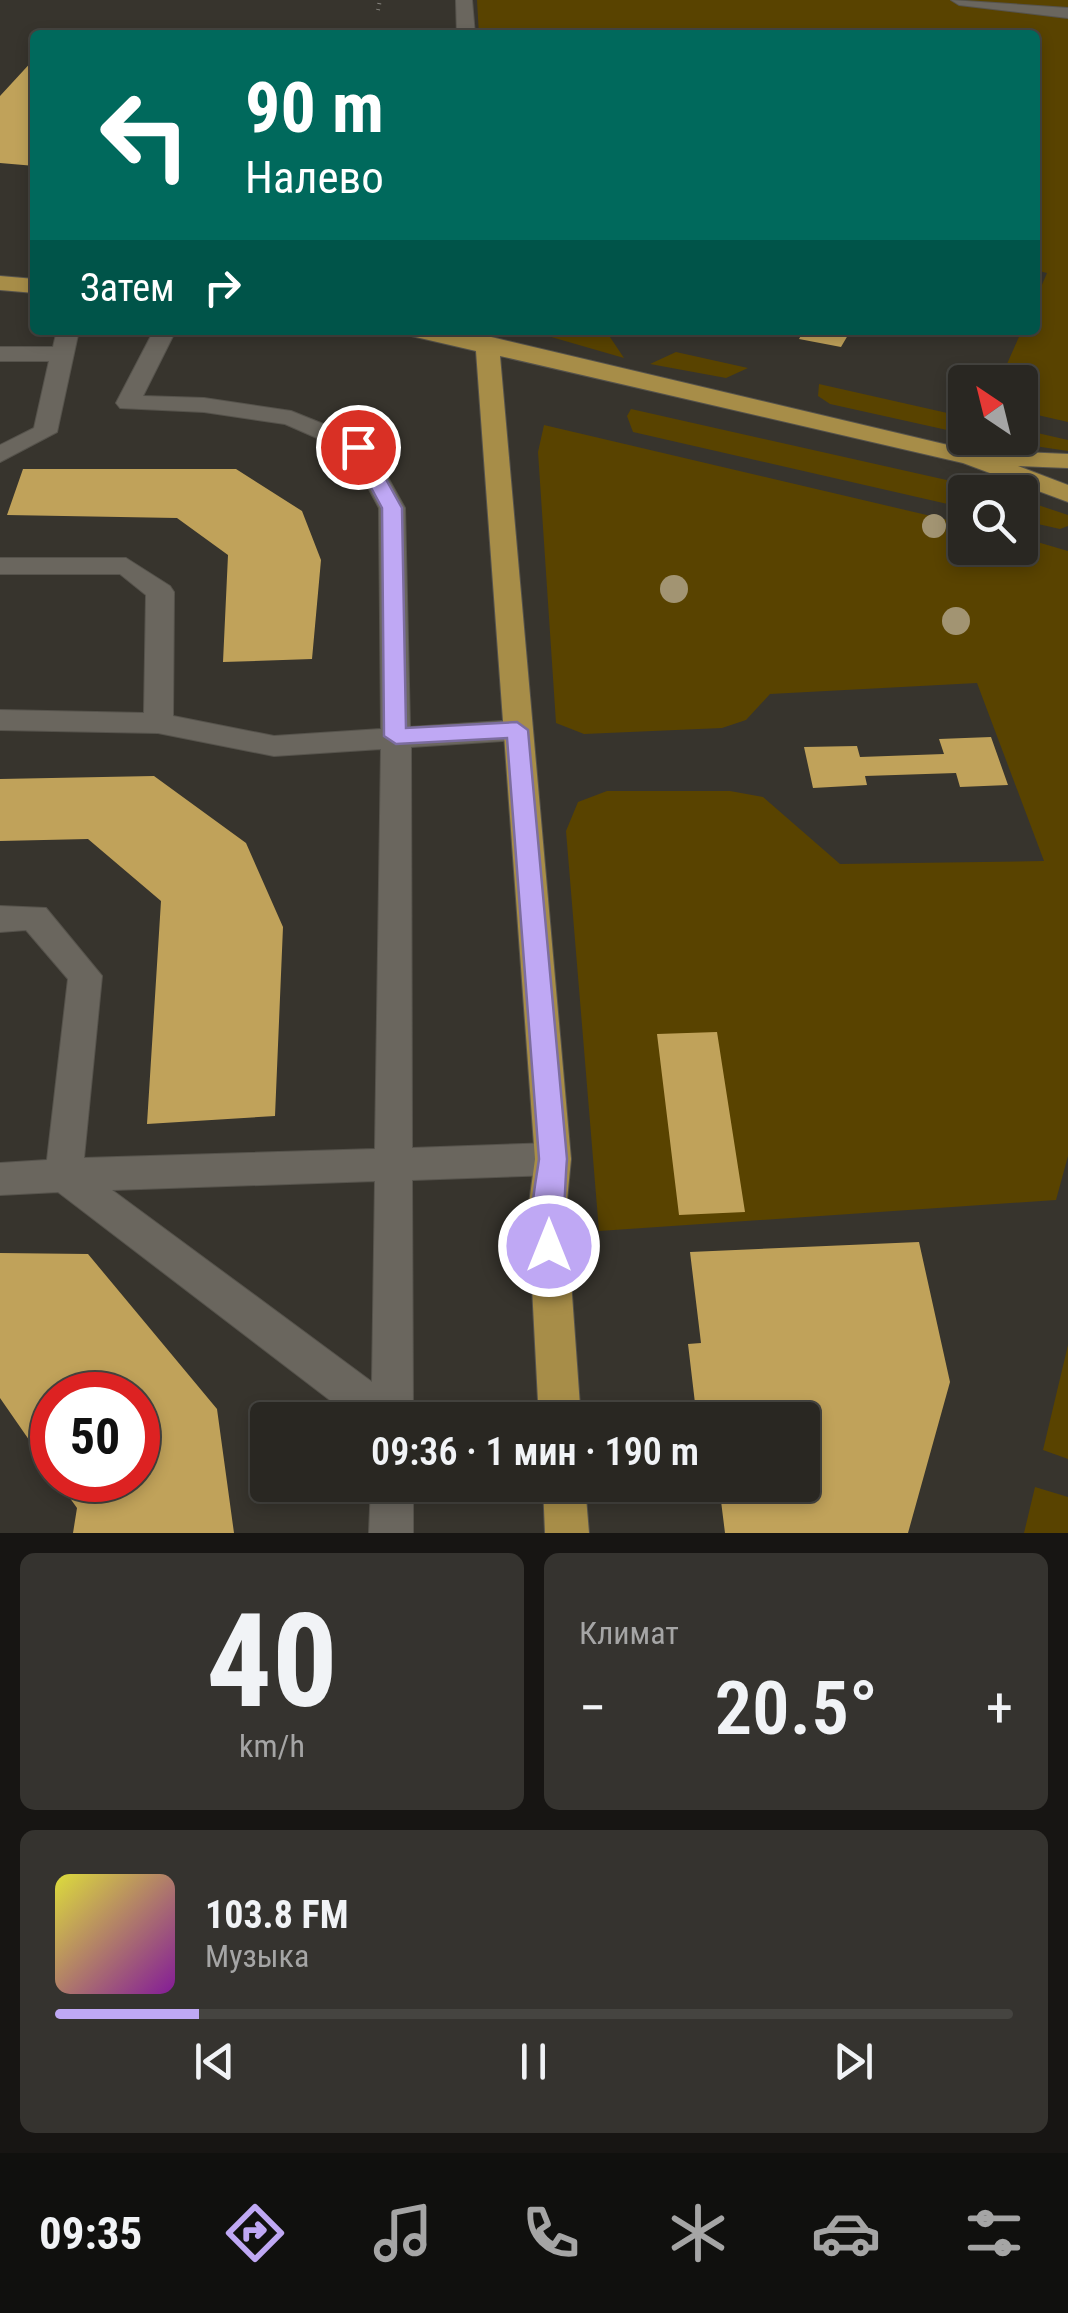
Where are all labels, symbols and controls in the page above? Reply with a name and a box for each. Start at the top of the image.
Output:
text: 90 m [245,67,384,149]
icon: left [80,70,210,200]
text: Налево [245,151,384,204]
icon: right [195,260,250,315]
text: Затем [80,266,175,310]
north arrow [948,365,1038,455]
map controls [948,365,1038,565]
pin [316,405,401,490]
icon: arrive [331,420,386,475]
button: search [948,475,1038,565]
position arrow [497,1194,601,1298]
speed limit sign: 50 [30,1372,160,1502]
text: 09:36 · 1 мин · 190 m [371,1430,699,1474]
text: 40 [206,1585,338,1738]
text: Климат [579,1614,679,1652]
text: 20.5° [714,1664,878,1752]
text: − [579,1676,607,1740]
text: + [986,1676,1013,1740]
text: km/h [239,1727,305,1765]
text: 103.8 FM [205,1893,349,1937]
text: Музыка [205,1937,309,1975]
icon: previous [187,2034,242,2089]
icon: pause [506,2034,561,2089]
icon: next [826,2034,881,2089]
icon: directions [220,2198,290,2268]
icon: music [368,2198,438,2268]
icon: phone [516,2198,586,2268]
icon: climate [663,2198,733,2268]
icon: car [811,2198,881,2268]
icon: filters [959,2198,1029,2268]
text: 09:35 [39,2207,142,2260]

